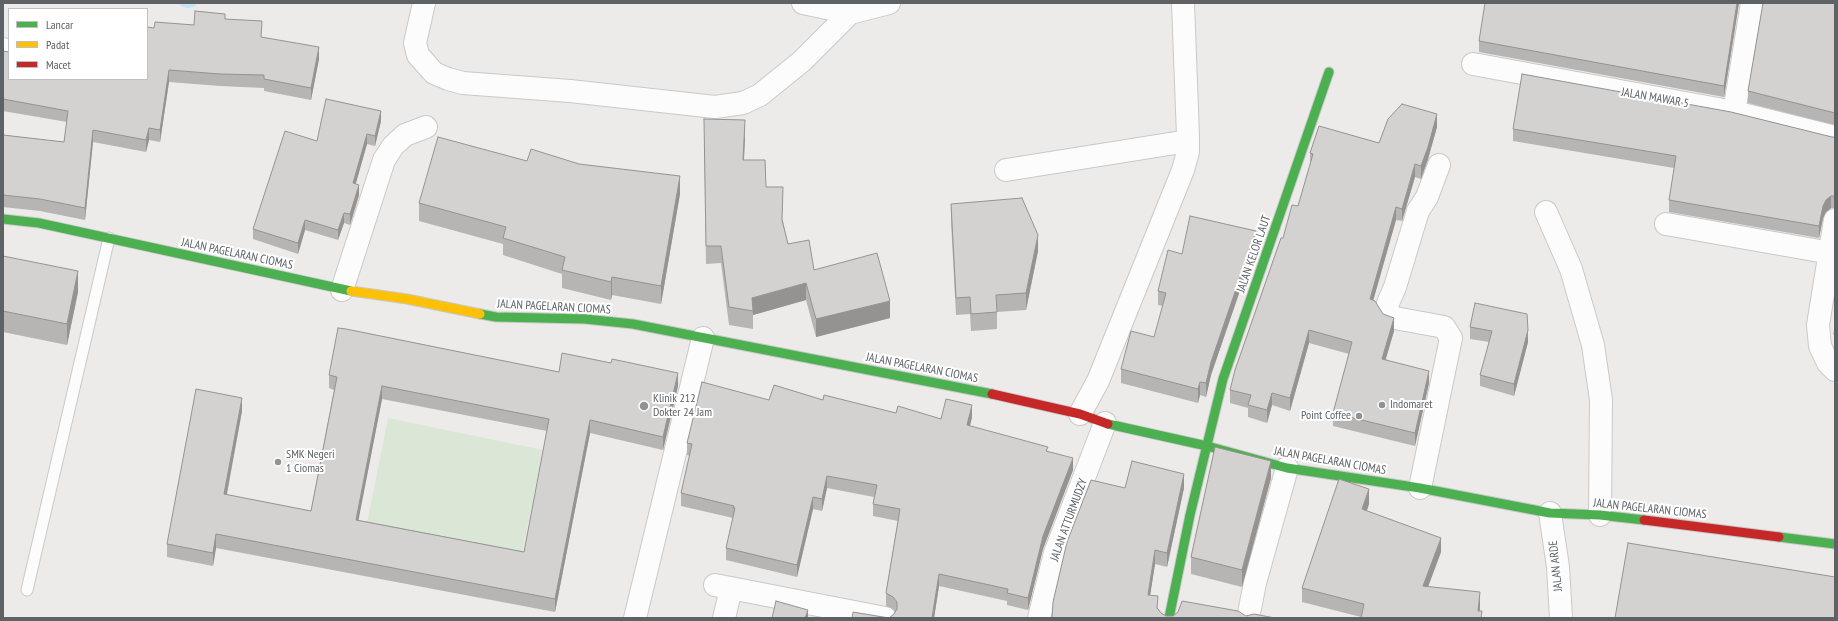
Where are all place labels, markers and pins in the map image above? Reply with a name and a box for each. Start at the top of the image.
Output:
place label: Klinik 212 Dokter 24 Jam [653,392,712,420]
place label: Indomaret [1390,398,1433,412]
marker: Klinik 212 Dokter 24 Jam [638,400,650,412]
marker: Indomaret [1377,400,1387,410]
place label: Point Coffee [1301,409,1351,423]
marker: Point Coffee [1354,411,1364,421]
place label: SMK Negeri 1 Ciomas [286,448,335,476]
marker: SMK Negeri 1 Ciomas [273,457,283,467]

